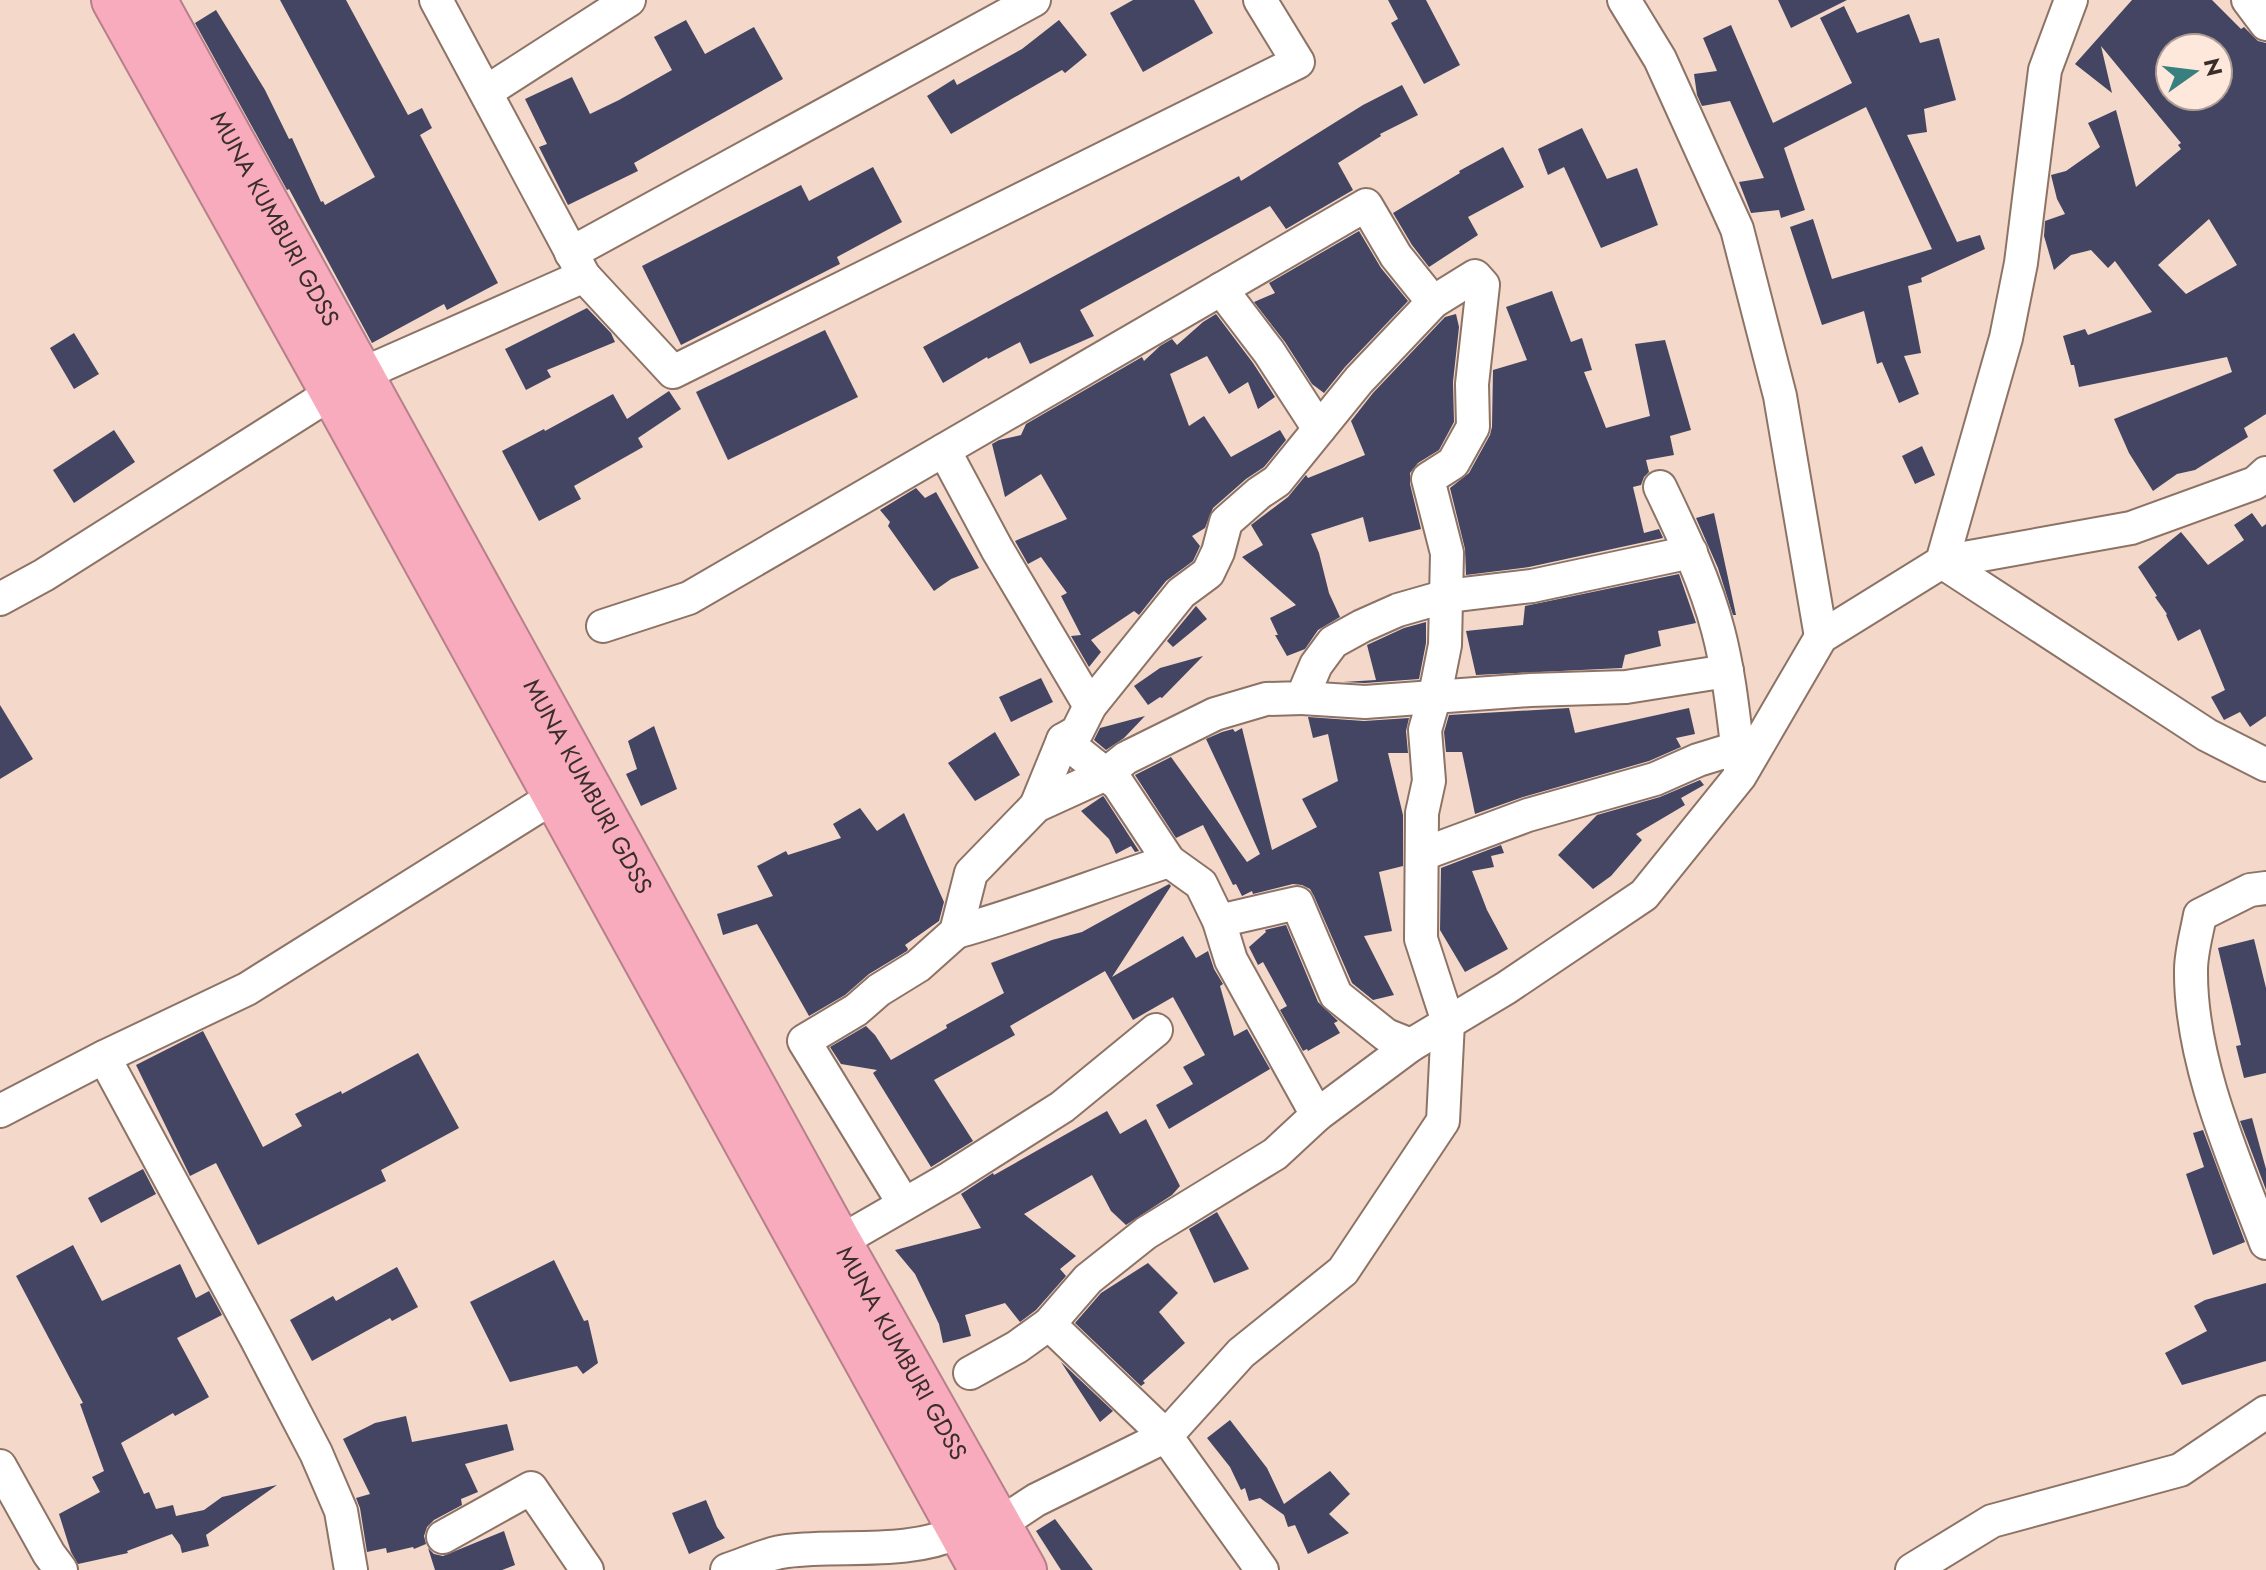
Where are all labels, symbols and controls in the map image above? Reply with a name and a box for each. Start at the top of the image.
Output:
north arrow [2154,32,2234,112]
text: N [2196,55,2231,80]
street label: MUNA KUMBURI GDSS [202,105,349,332]
street label: MUNA KUMBURI GDSS [515,672,662,900]
street label: MUNA KUMBURI GDSS [828,1240,976,1466]

